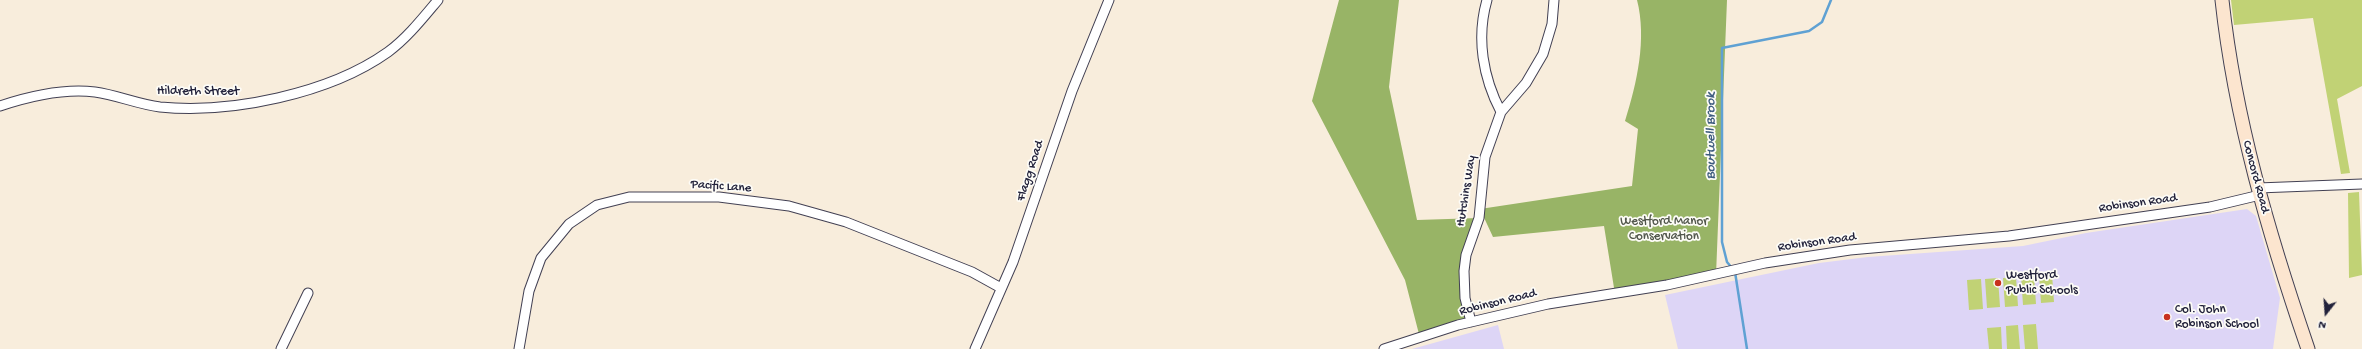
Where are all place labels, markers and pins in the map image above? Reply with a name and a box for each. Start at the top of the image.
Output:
place label: Westford Public Schools [2006,268,2078,299]
marker: Westford Public Schools [1993,278,2003,288]
place label: Col. John Robinson School [2175,302,2259,333]
marker: Col. John Robinson School [2162,312,2172,322]

